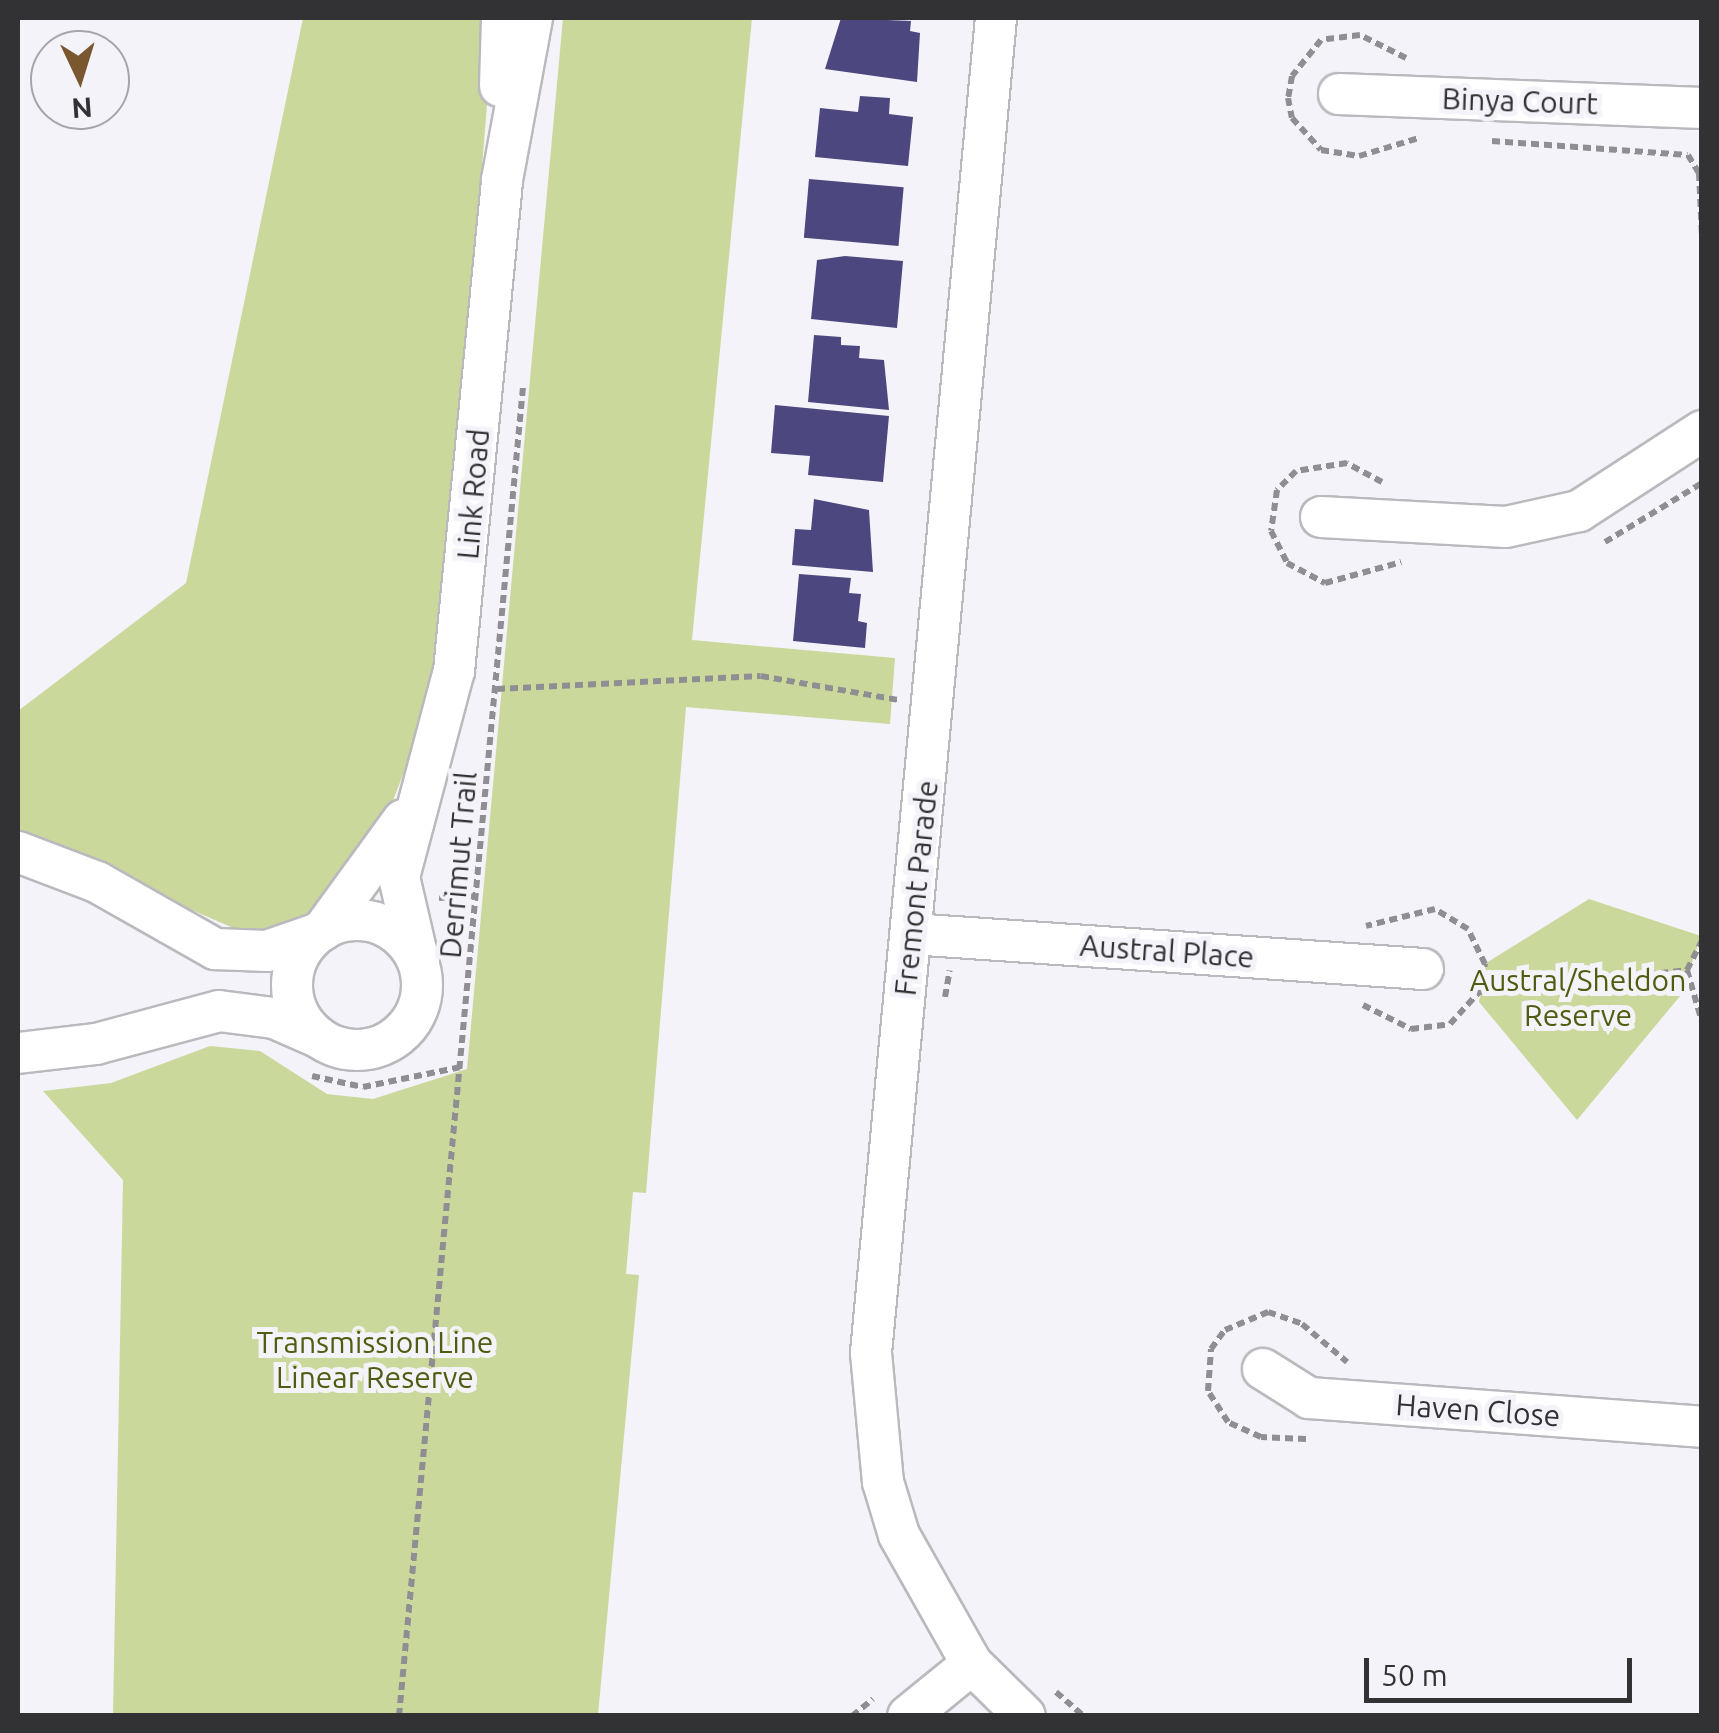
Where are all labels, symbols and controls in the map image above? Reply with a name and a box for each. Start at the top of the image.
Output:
north arrow [30,30,130,130]
street label: Binya Court [1441,80,1599,122]
text: N [70,92,93,125]
street label: Link Road [449,427,497,561]
street label: Derrimut Trail [432,770,484,960]
street label: Fremont Parade [887,779,945,997]
street label: Austral Place [1079,927,1255,975]
park label: Austral/Sheldon Reserve [1470,962,1686,1032]
park label: Transmission Line Linear Reserve [257,1324,493,1394]
street label: Haven Close [1395,1386,1561,1434]
scale bar [1369,1638,1636,1700]
text: 50 m [1381,1658,1448,1692]

